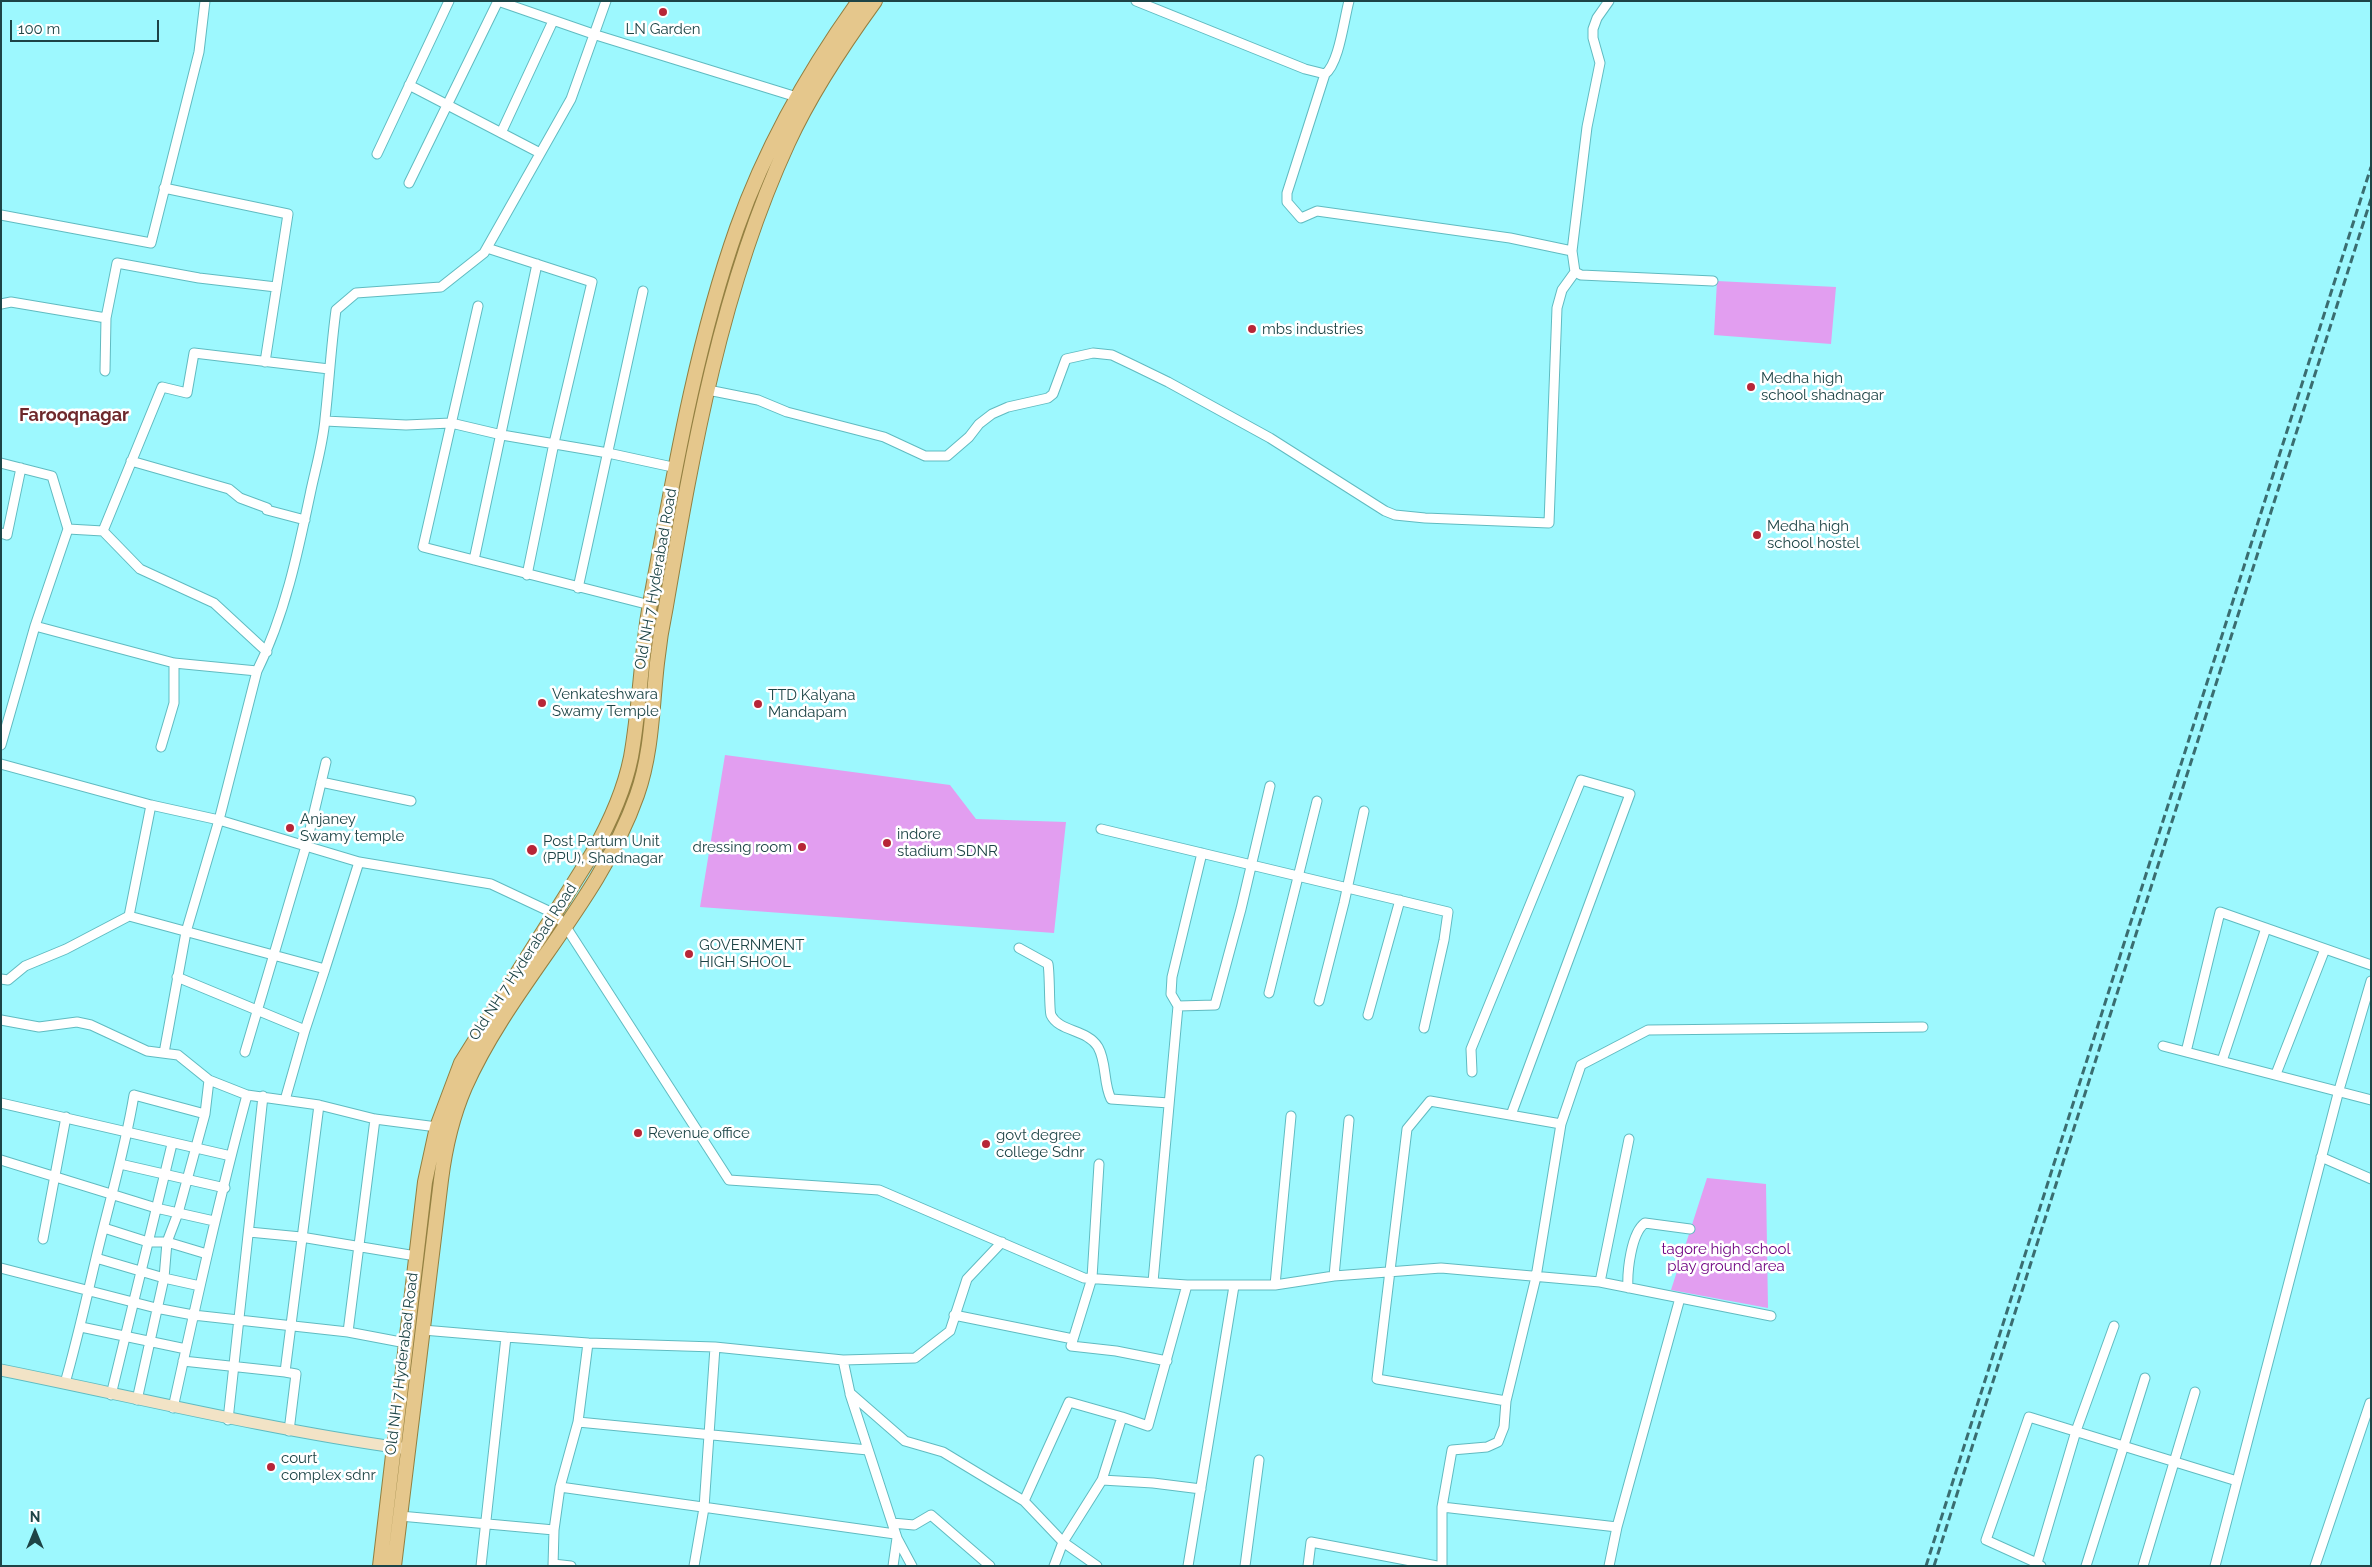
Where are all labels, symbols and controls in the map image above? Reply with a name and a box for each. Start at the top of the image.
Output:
marker: LN Garden [657,6,669,18]
scale bar [12,10,161,42]
text: 100 m [18,20,60,38]
place label: LN Garden [626,20,700,38]
place label: mbs industries [1262,320,1363,338]
marker: mbs industries [1246,323,1258,335]
place label: Medha high school shadnagar [1761,369,1884,404]
marker: Medha high school shadnagar [1745,381,1757,393]
district label: Farooqnagar [19,405,129,427]
street label: Old NH 7 Hyderabad Road [631,487,681,671]
place label: Medha high school hostel [1767,517,1860,552]
marker: Medha high school hostel [1751,529,1763,541]
place label: Venkateshwara Swamy Temple [552,685,659,720]
place label: TTD Kalyana Mandapam [768,686,856,721]
marker: Venkateshwara Swamy Temple [536,697,548,709]
marker: TTD Kalyana Mandapam [752,698,764,710]
place label: Anjaney Swamy temple [300,810,404,845]
marker: Anjaney Swamy temple [284,822,296,834]
place label: indore stadium SDNR [897,825,998,860]
place label: Post Partum Unit (PPU), Shadnagar [543,832,663,867]
marker: indore stadium SDNR [881,837,893,849]
place label: dressing room [693,838,792,856]
marker: dressing room [796,841,808,853]
marker: Post Partum Unit (PPU), Shadnagar [525,843,539,857]
street label: Old NH 7 Hyderabad Road [465,880,581,1044]
place label: GOVERNMENT HIGH SHOOL [699,936,804,971]
marker: GOVERNMENT HIGH SHOOL [683,948,695,960]
place label: Revenue office [648,1124,750,1142]
place label: govt degree college Sdnr [996,1126,1084,1161]
marker: Revenue office [632,1127,644,1139]
marker: govt degree college Sdnr [980,1138,992,1150]
park label: tagore high school play ground area [1661,1240,1791,1275]
street label: Old NH 7 Hyderabad Road [382,1272,422,1456]
place label: court complex sdnr [281,1449,376,1484]
marker: court complex sdnr [265,1461,277,1473]
north arrow [10,1507,60,1557]
text: N [30,1509,40,1525]

